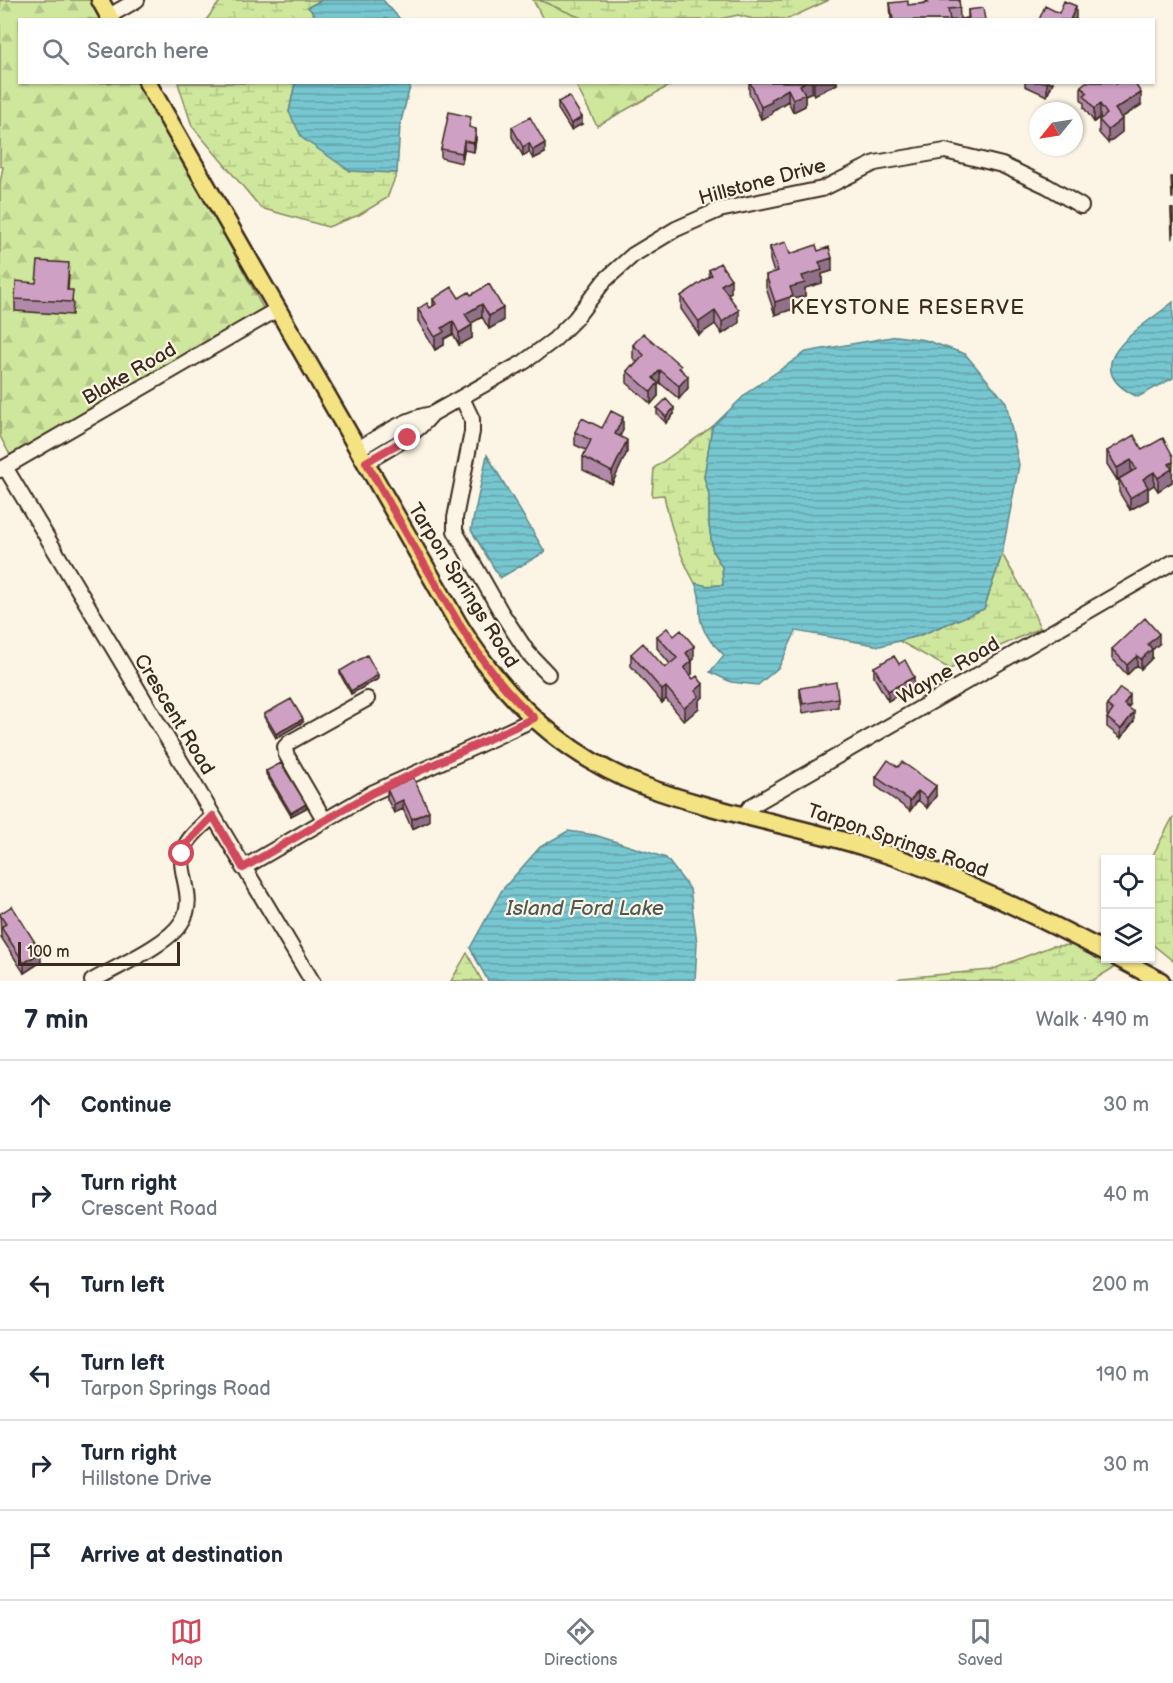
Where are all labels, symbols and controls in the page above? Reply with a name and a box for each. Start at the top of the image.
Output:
search box [18,18,1155,84]
icon: search [39,35,72,68]
text: Search here [87,38,209,65]
north arrow [1029,102,1083,156]
street label: Hillstone Drive [696,153,829,210]
district label: KEYSTONE RESERVE [790,295,1026,320]
street label: Blake Road [78,337,181,410]
route end [394,424,420,450]
street label: Tarpon Springs Road [403,499,524,672]
street label: Wayne Road [893,632,1004,710]
street label: Crescent Road [129,650,220,779]
street label: Tarpon Springs Road [804,799,991,883]
route start [168,840,194,866]
map controls [1101,855,1155,963]
button: locate [1101,855,1155,909]
water label: Island Ford Lake [505,896,664,921]
button: layers [1101,909,1155,963]
scale bar [18,939,180,966]
text: 100 m [27,943,70,962]
text: 7 min [24,1005,88,1036]
text: Walk · 490 m [1036,1008,1149,1032]
icon: ahead [24,1089,57,1122]
text: Continue [81,1092,171,1119]
text: 30 m [1103,1093,1149,1117]
text: Turn right [81,1170,177,1197]
icon: right [24,1179,57,1212]
text: 40 m [1103,1183,1149,1207]
text: Crescent Road [81,1197,217,1221]
icon: left [24,1269,57,1302]
text: Turn left [81,1272,165,1299]
text: 200 m [1092,1273,1149,1297]
text: Turn left [81,1350,165,1377]
icon: left [24,1359,57,1392]
text: 190 m [1096,1363,1149,1387]
text: Tarpon Springs Road [81,1377,271,1401]
text: Turn right [81,1440,177,1467]
icon: right [24,1449,57,1482]
text: 30 m [1103,1453,1149,1477]
text: Hillstone Drive [81,1467,212,1491]
icon: arrive [24,1539,57,1572]
text: Arrive at destination [81,1542,283,1569]
tab: Map [170,1615,203,1670]
tab: Directions [544,1615,617,1670]
tab: Saved [958,1615,1003,1670]

